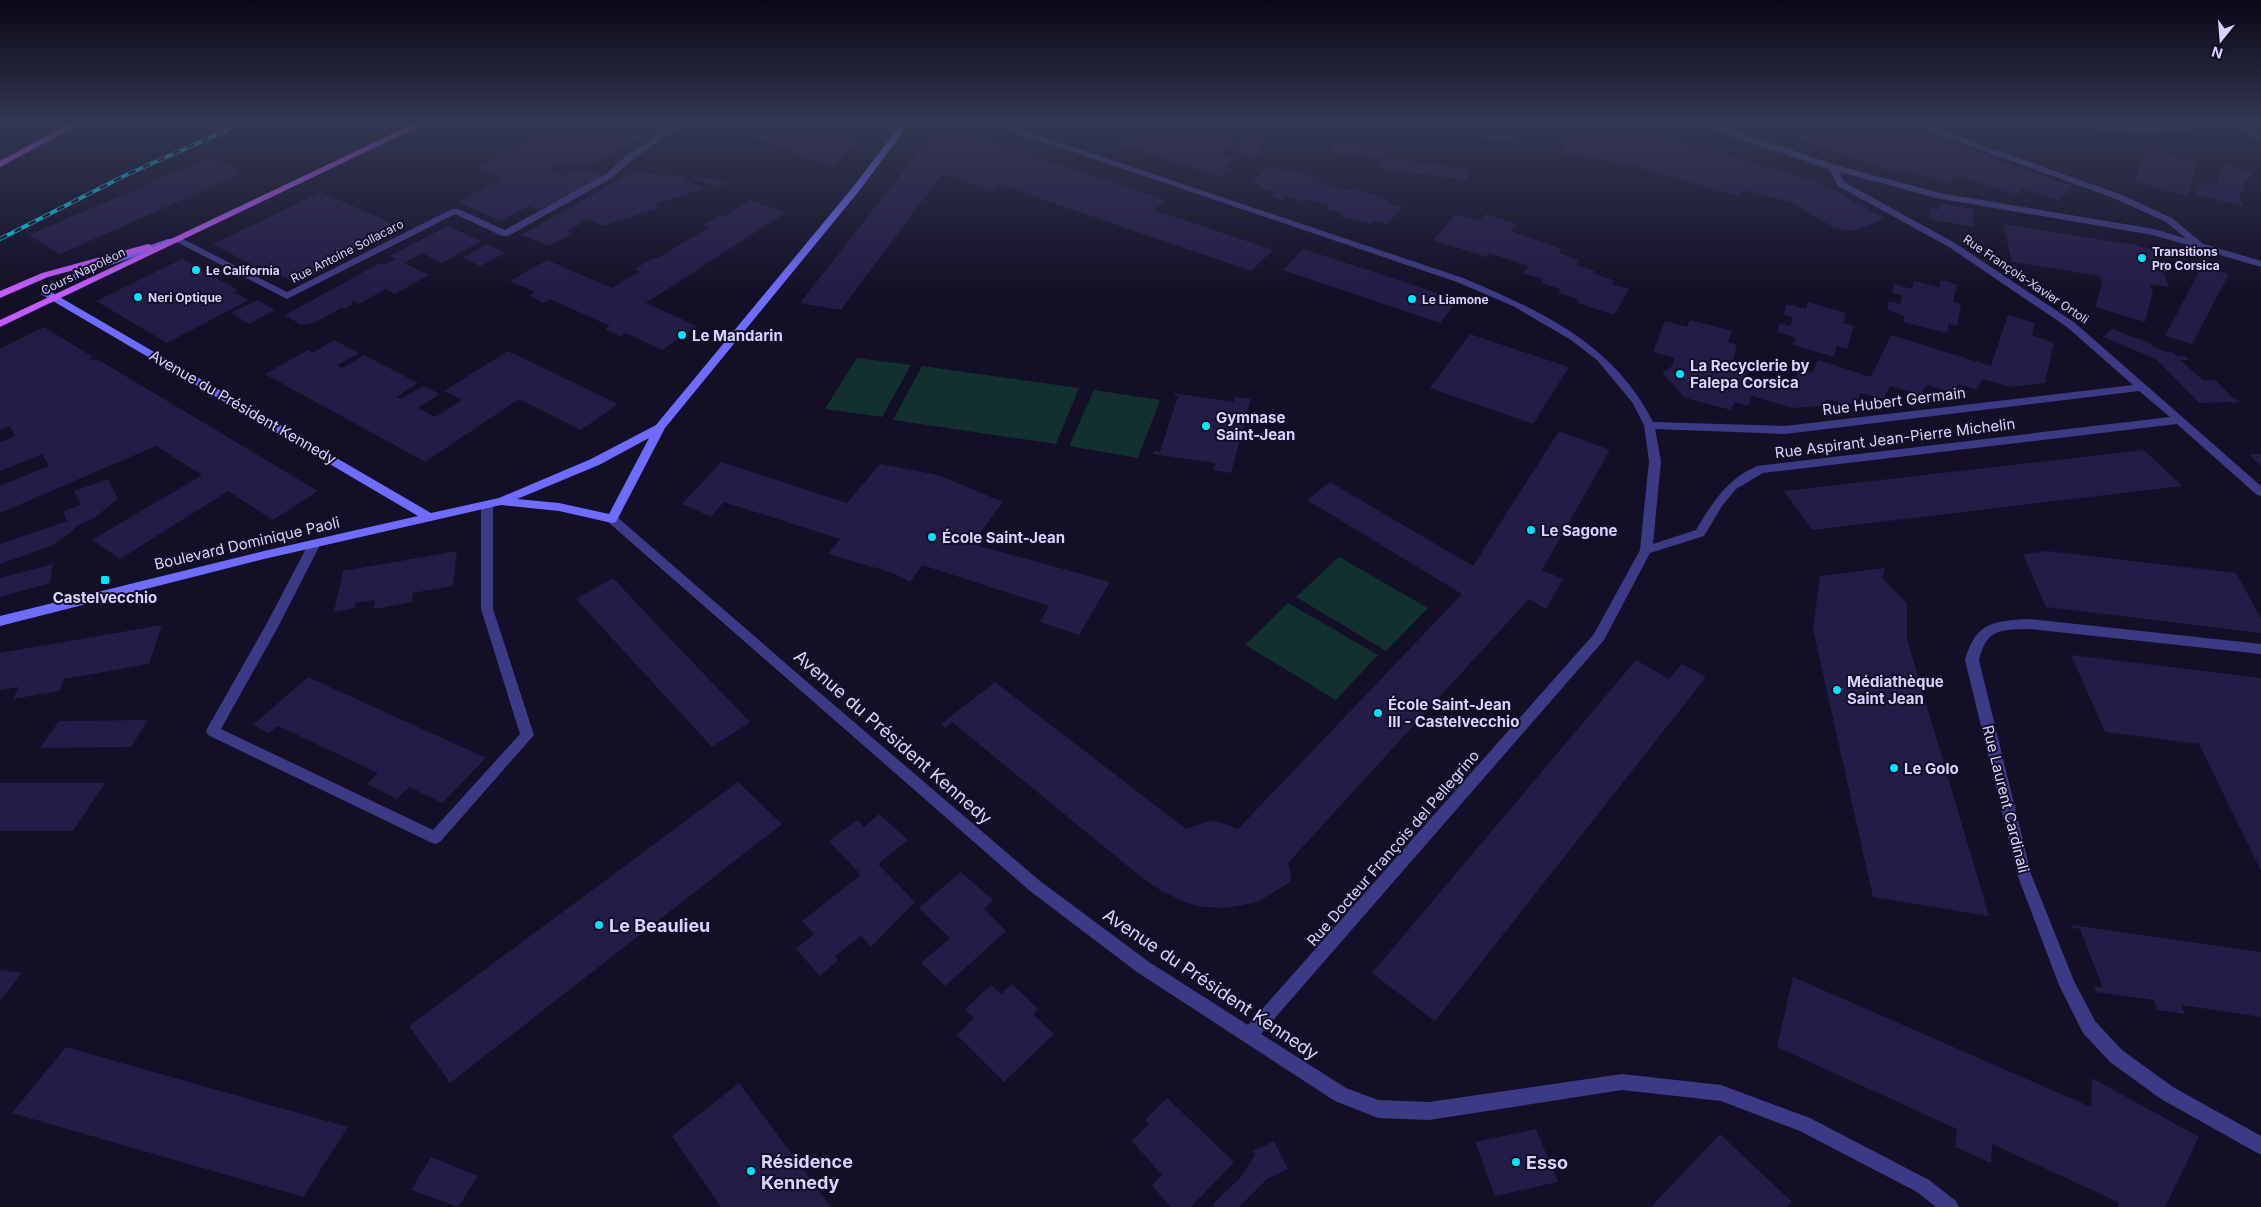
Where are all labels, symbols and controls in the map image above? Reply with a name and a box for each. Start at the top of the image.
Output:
north arrow [2196,15,2246,65]
text: N [2209,43,2225,63]
street label: Rue Antoine Sollacaro [288,216,406,286]
street label: Rue François-Xavier Ortoli [1960,231,2092,327]
street label: Cours Napoléon [38,244,128,298]
place label: Transitions Pro Corsica [2152,244,2220,273]
marker: Transitions Pro Corsica [2136,252,2148,264]
place label: Le California [206,263,280,278]
marker: Le California [190,264,202,276]
place label: Neri Optique [148,290,222,305]
marker: Neri Optique [132,291,144,303]
place label: Le Liamone [1422,292,1489,307]
marker: Le Liamone [1406,293,1418,305]
place label: Le Mandarin [692,326,783,345]
marker: Le Mandarin [676,329,688,341]
street label: Avenue du Président Kennedy [146,346,340,469]
place label: La Recyclerie by Falepa Corsica [1690,356,1809,392]
marker: La Recyclerie by Falepa Corsica [1674,368,1686,380]
street label: Rue Hubert Germain [1821,383,1967,419]
place label: Gymnase Saint-Jean [1216,408,1295,444]
street label: Rue Aspirant Jean-Pierre Michelin [1774,414,2016,462]
marker: Gymnase Saint-Jean [1200,420,1212,432]
street label: Boulevard Dominique Paoli [152,512,342,574]
place label: Le Sagone [1541,521,1618,540]
marker: Le Sagone [1525,524,1537,536]
place label: École Saint-Jean [942,528,1065,547]
marker: École Saint-Jean [926,531,938,543]
marker: Castelvecchio [99,574,111,586]
place label: Castelvecchio [53,588,157,607]
street label: Avenue du Président Kennedy [790,645,996,829]
place label: Médiathèque Saint Jean [1847,672,1944,708]
marker: Médiathèque Saint Jean [1831,684,1843,696]
place label: École Saint-Jean III - Castelvecchio [1388,695,1519,731]
marker: École Saint-Jean III - Castelvecchio [1372,707,1384,719]
street label: Rue Laurent Cardinali [1978,723,2034,875]
street label: Rue Docteur François del Pellegrino [1303,746,1483,950]
place label: Le Golo [1904,759,1959,778]
marker: Le Golo [1888,762,1900,774]
street label: Avenue du Président Kennedy [1099,904,1323,1064]
place label: Le Beaulieu [609,915,710,936]
marker: Le Beaulieu [593,919,605,931]
place label: Résidence Kennedy [761,1151,853,1193]
place label: Esso [1526,1152,1568,1173]
marker: Esso [1510,1156,1522,1168]
marker: Résidence Kennedy [745,1165,757,1177]

